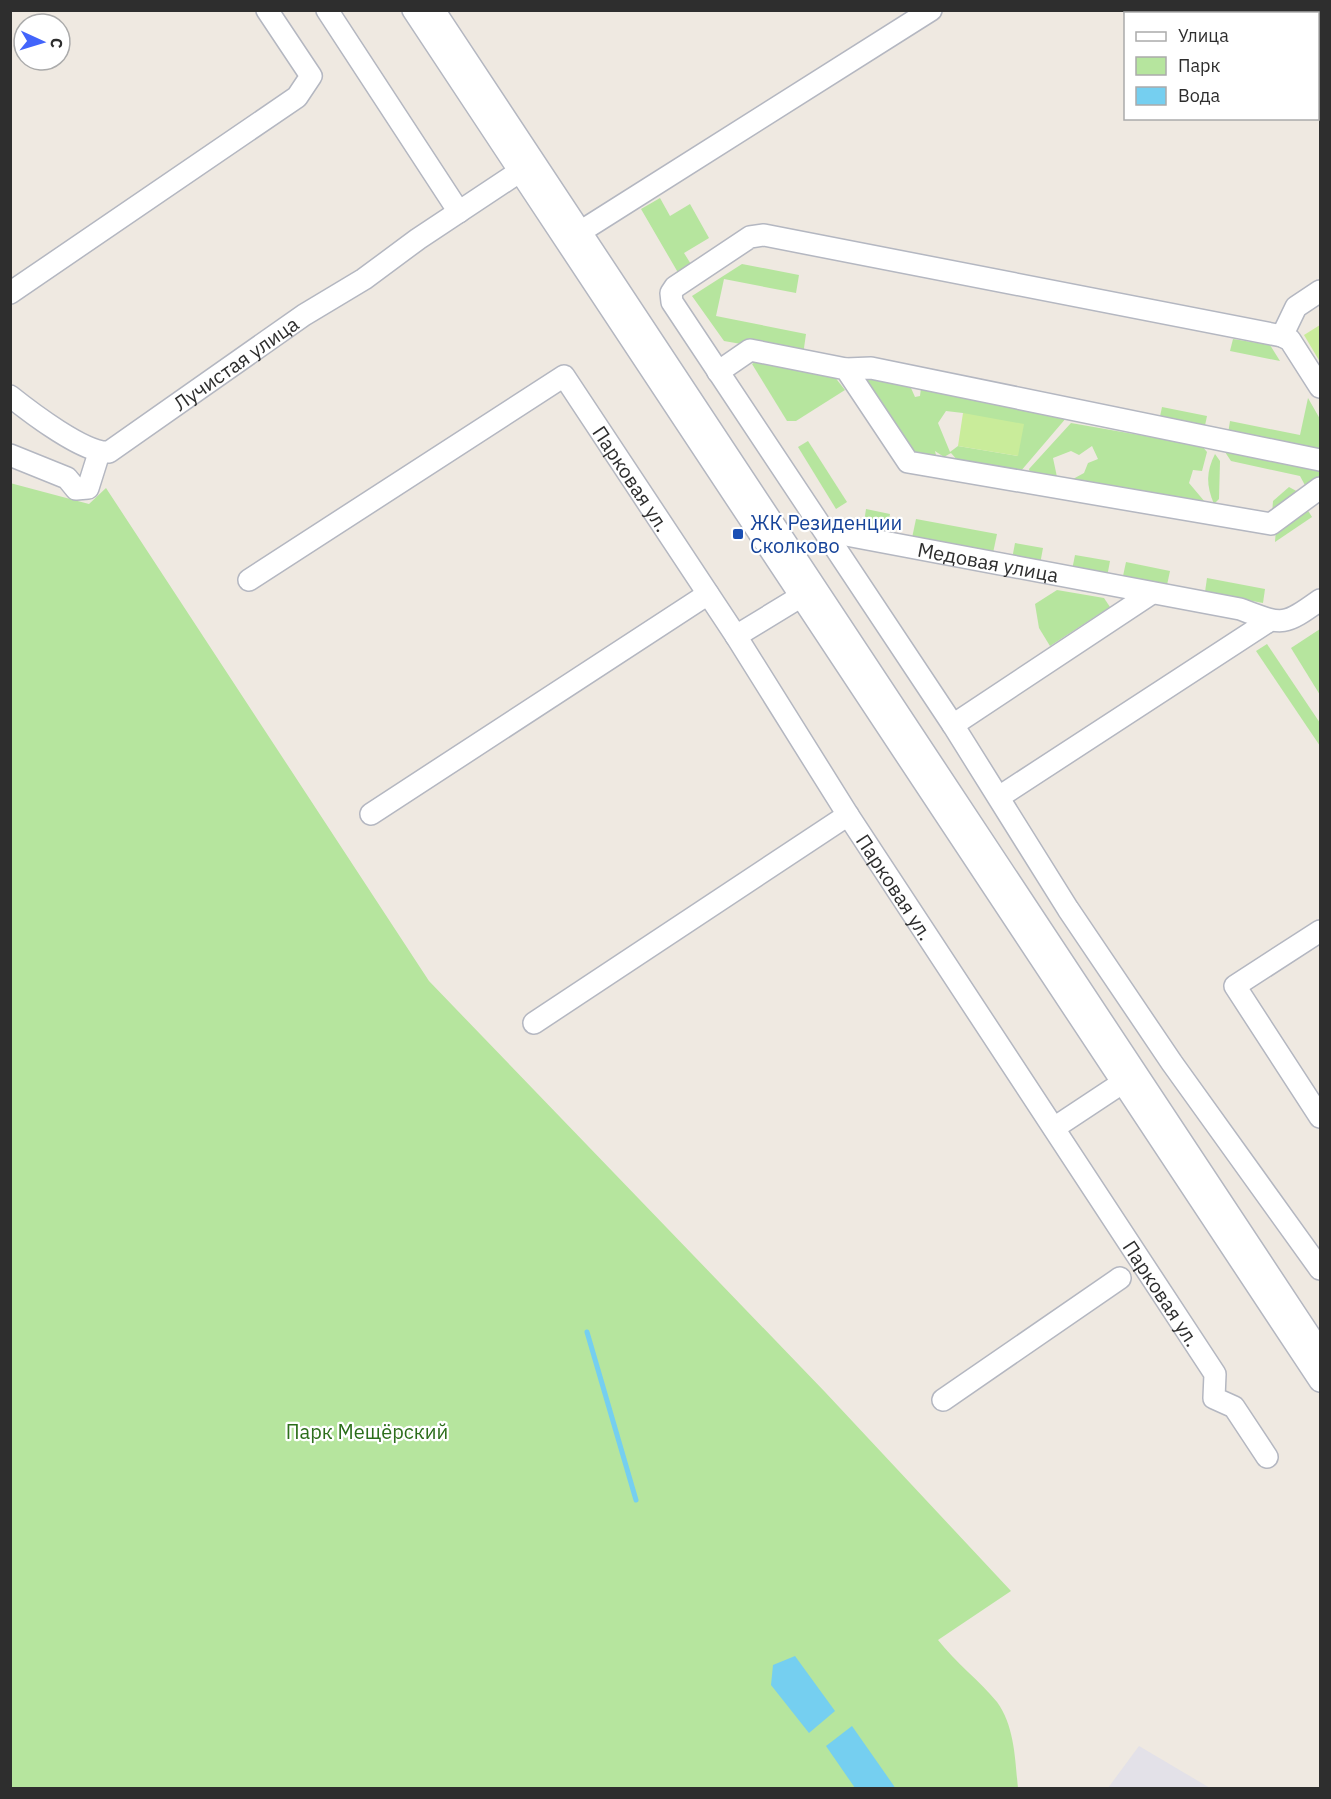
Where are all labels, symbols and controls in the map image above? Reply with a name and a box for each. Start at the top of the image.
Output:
north arrow [12,12,72,72]
legend [1124,12,1319,120]
text: Улица [1178,24,1229,47]
text: С [47,37,67,49]
text: Парк [1178,54,1221,77]
text: Вода [1178,84,1221,107]
street label: Лучистая улица [168,310,304,416]
street label: Парковая ул. [587,420,677,537]
place label: ЖК Резиденции Сколково [750,509,902,559]
marker: ЖК Резиденции Сколково [731,527,745,541]
street label: Медовая улица [915,535,1061,588]
street label: Парковая ул. [850,828,940,945]
street label: Парковая ул. [1117,1235,1207,1351]
park label: Парк Мещёрский [286,1418,448,1445]

